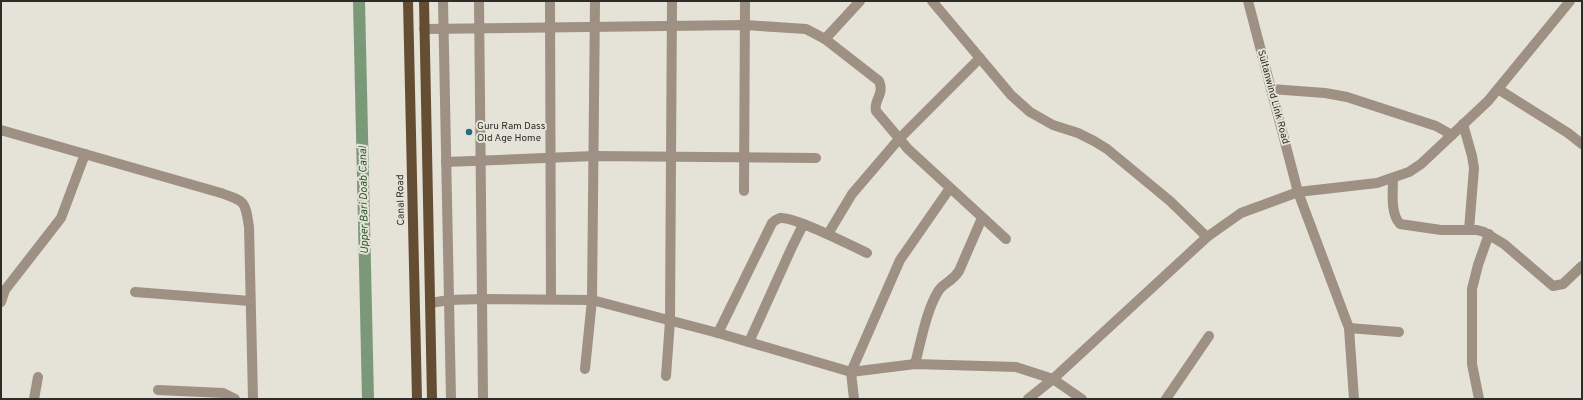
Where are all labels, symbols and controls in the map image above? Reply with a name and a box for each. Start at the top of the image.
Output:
street label: Sultanwind Link Road [1254,49,1292,145]
place label: Guru Ram Dass Old Age Home [477,120,546,145]
marker: Guru Ram Dass Old Age Home [464,127,474,137]
water label: Upper Bari Doab Canal [356,145,372,254]
street label: Canal Road [394,174,408,226]

